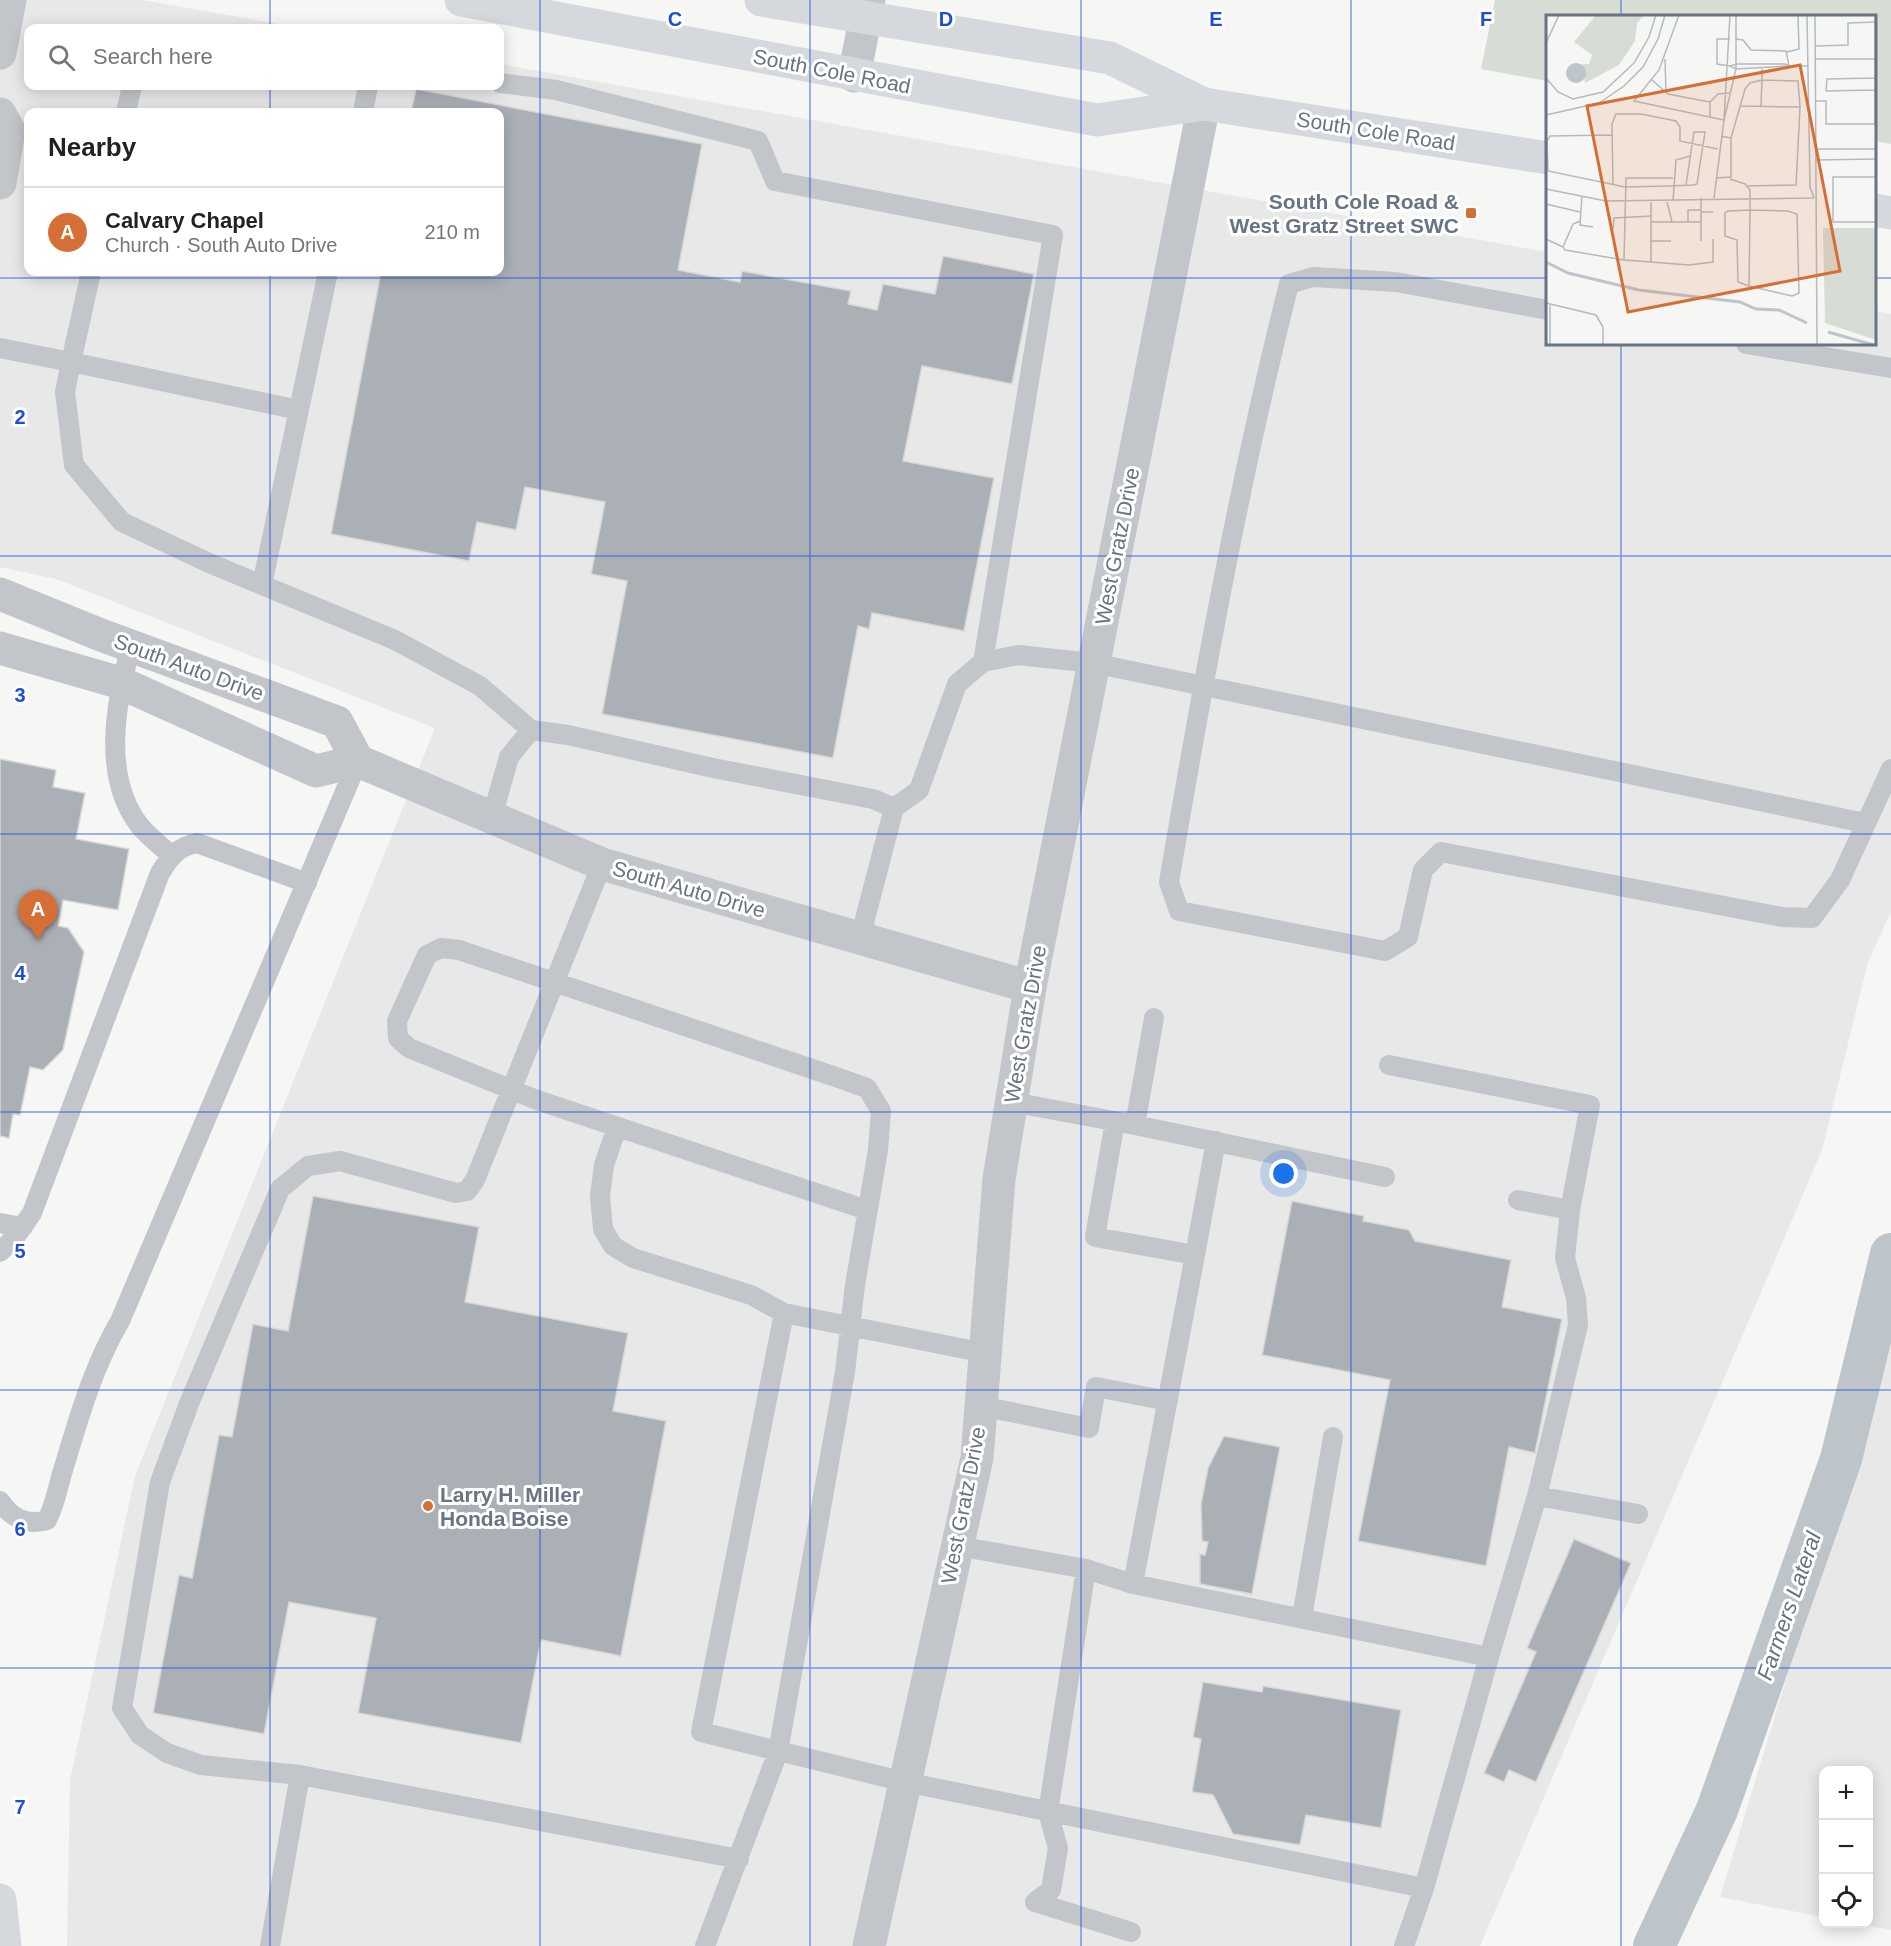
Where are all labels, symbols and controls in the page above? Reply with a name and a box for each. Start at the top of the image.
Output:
text: C [668,8,682,30]
text: D [939,8,953,30]
text: E [1209,8,1223,30]
text: F [1480,8,1492,30]
inset map [1546,15,1876,345]
search box [24,24,504,90]
icon: search [45,41,78,74]
text: Search here [93,44,213,69]
street label: South Cole Road [751,44,913,98]
street label: South Cole Road [1295,107,1457,155]
text: Nearby [48,132,136,162]
place label: South Cole Road & West Gratz Street SWC [1230,190,1459,237]
marker: South Cole Road & West Gratz Street SWC [1464,206,1478,220]
text: Calvary Chapel [105,208,264,233]
text: A [60,221,75,243]
text: 210 m [424,221,480,243]
text: Church · South Auto Drive [105,234,337,256]
text: 2 [14,406,26,428]
street label: West Gratz Drive [1090,466,1144,626]
street label: South Auto Drive [111,629,267,705]
text: 3 [14,684,26,706]
street label: South Auto Drive [610,856,768,922]
pin: A [18,890,57,940]
street label: West Gratz Drive [1000,943,1050,1105]
text: 4 [14,962,26,984]
your location [1269,1159,1298,1188]
text: 5 [14,1240,26,1262]
street label: West Gratz Drive [936,1425,990,1585]
place label: Larry H. Miller Honda Boise [440,1483,580,1530]
marker: Larry H. Miller Honda Boise [421,1499,435,1513]
text: 6 [14,1518,26,1540]
water label: Farmers Lateral [1752,1527,1826,1683]
map controls [1819,1766,1873,1928]
button: + [1819,1766,1873,1820]
text: 7 [14,1796,26,1818]
button: − [1819,1820,1873,1874]
button: locate [1819,1874,1873,1928]

